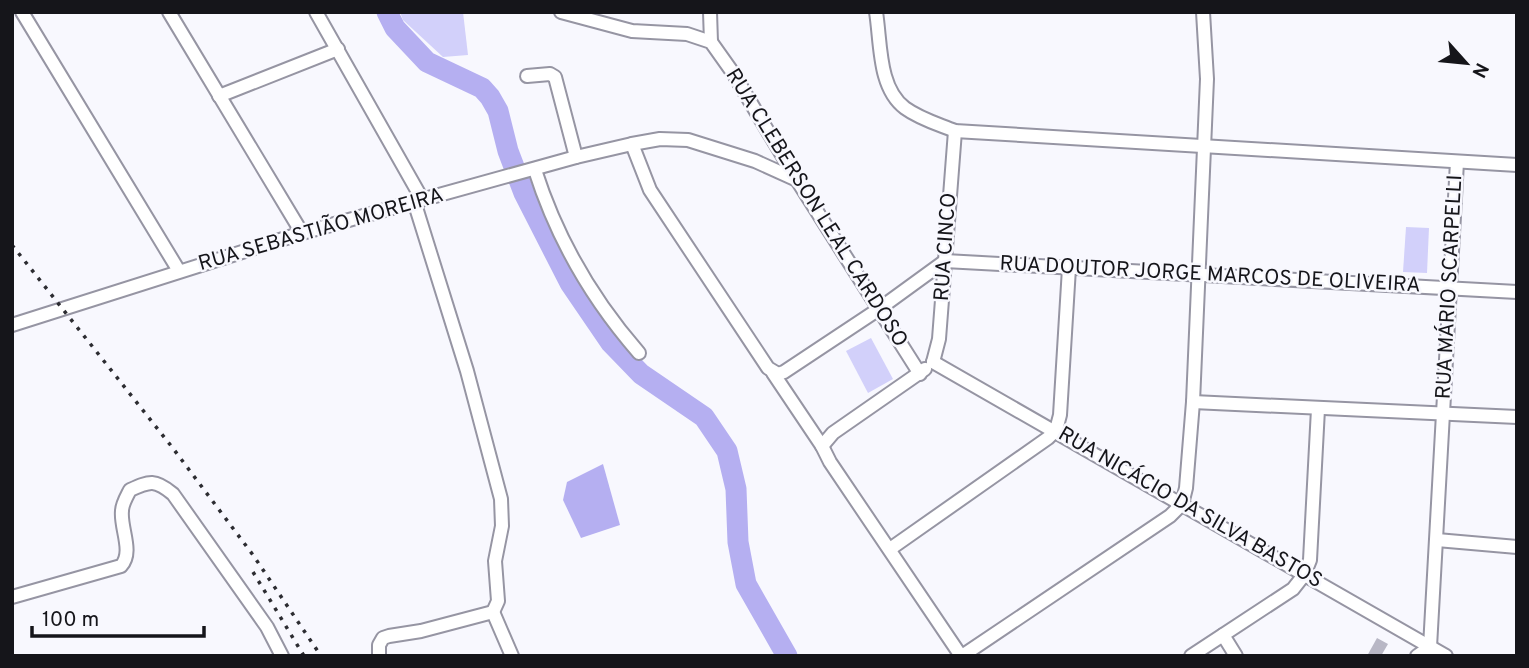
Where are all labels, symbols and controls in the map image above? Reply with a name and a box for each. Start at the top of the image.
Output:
north arrow [1431,28,1501,98]
text: N [1466,58,1493,81]
street label: RUA CLEBERSON LEAL CARDOSO [719,64,913,352]
street label: RUA MÁRIO SCARPELLI [1430,174,1469,400]
street label: RUA SEBASTIÃO MOREIRA [195,182,447,278]
street label: RUA CINCO [929,192,963,302]
street label: RUA DOUTOR JORGE MARCOS DE OLIVEIRA [999,250,1421,300]
street label: RUA NICÁCIO DA SILVA BASTOS [1053,420,1328,595]
scale bar [32,594,203,638]
text: 100 m [42,607,99,634]

